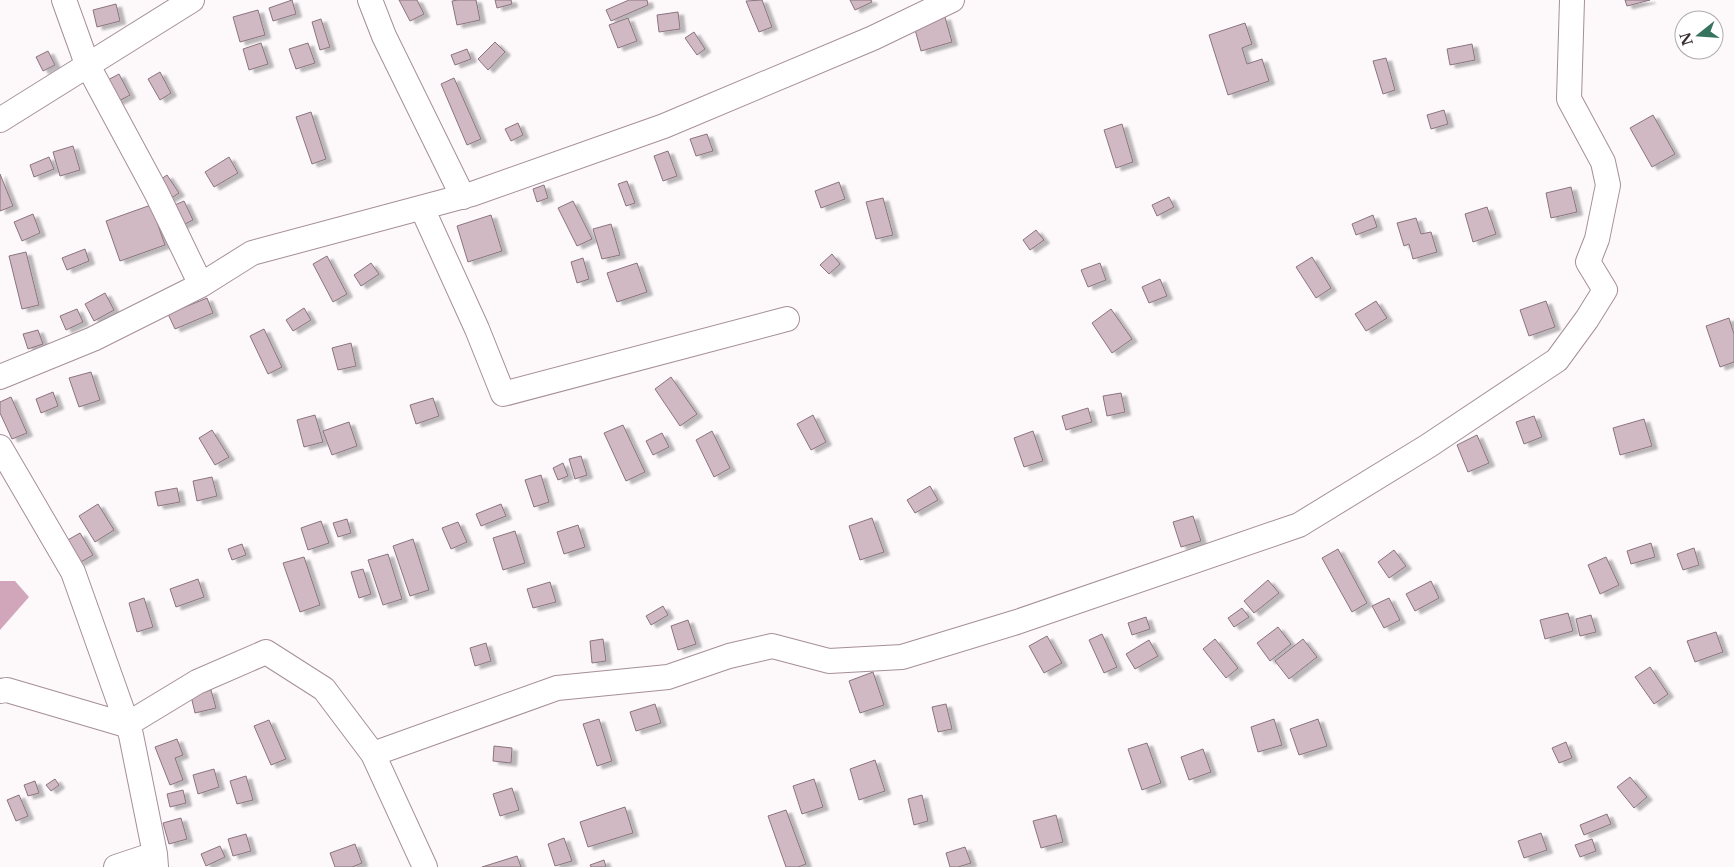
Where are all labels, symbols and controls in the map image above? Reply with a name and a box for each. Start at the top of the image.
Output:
north arrow [1674,10,1724,60]
text: N [1676,30,1697,48]

